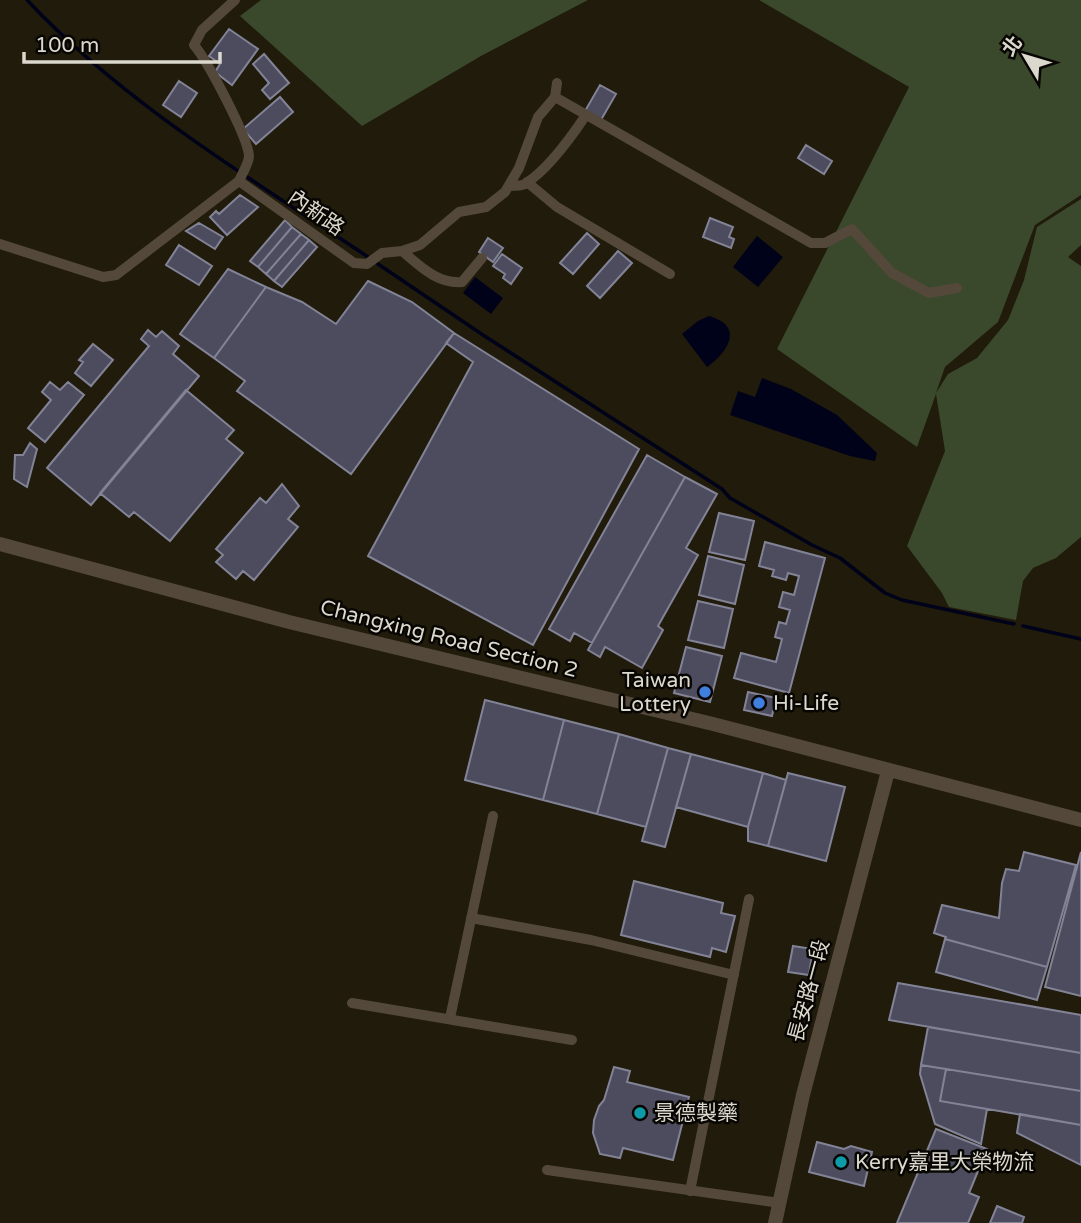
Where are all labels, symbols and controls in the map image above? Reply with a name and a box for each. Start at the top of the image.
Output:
scale bar [24,21,220,65]
north arrow [990,21,1060,91]
text: 北 [998,32,1027,60]
text: 100 m [35,33,99,58]
street label: 內新路 [283,185,349,241]
street label: Changxing Road Section 2 [318,595,580,683]
place label: Taiwan Lottery [619,668,691,717]
marker: Taiwan Lottery [697,684,713,700]
place label: Hi-Life [773,691,839,716]
marker: Hi-Life [751,695,767,711]
street label: 長安路一段 [783,937,835,1045]
place label: 景德製藥 [654,1101,738,1126]
marker: 景德製藥 [632,1105,648,1121]
place label: Kerry嘉里大榮物流 [855,1150,1034,1175]
marker: Kerry嘉里大榮物流 [833,1154,849,1170]

